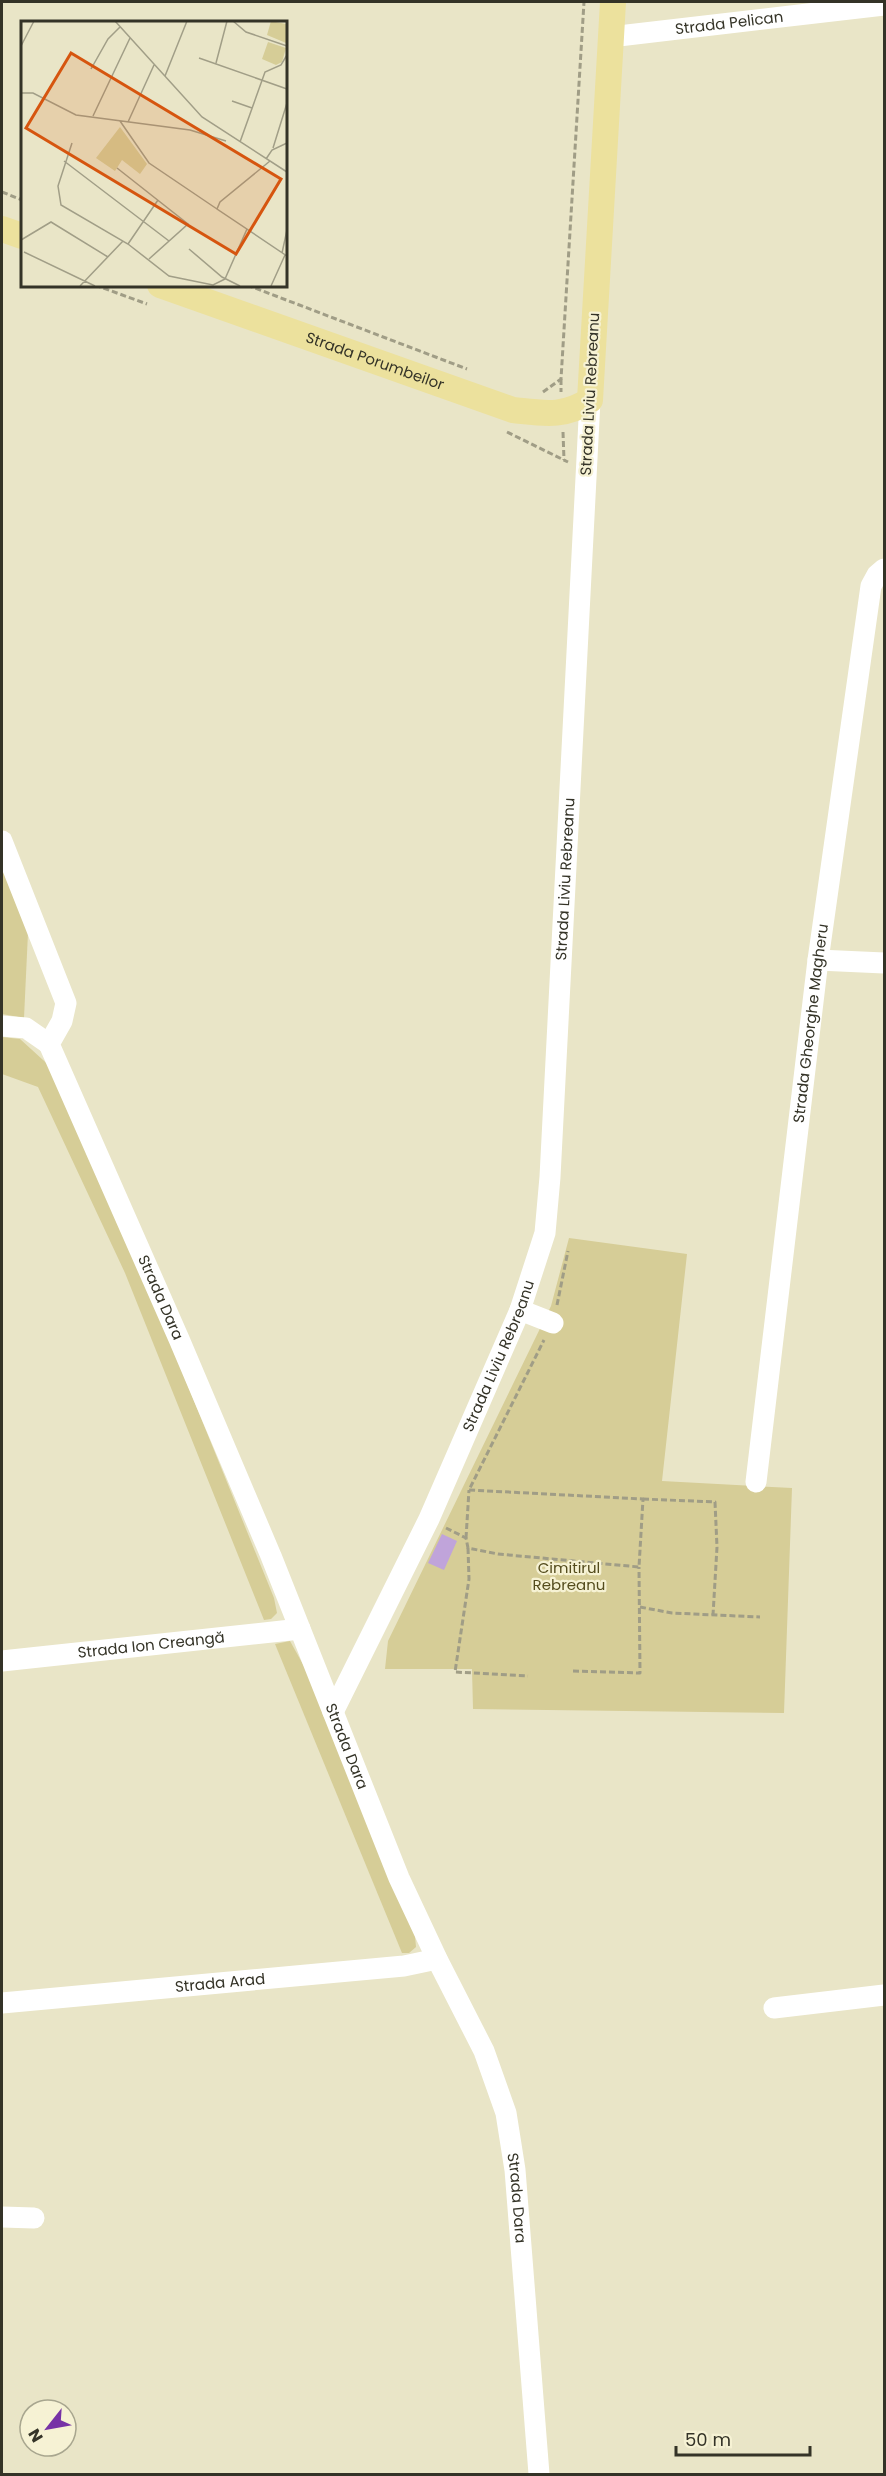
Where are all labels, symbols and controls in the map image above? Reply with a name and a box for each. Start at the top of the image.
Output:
street label: Strada Pelican [674,6,784,39]
inset map [21,21,286,286]
street label: Strada Liviu Rebreanu [575,312,604,476]
street label: Strada Porumbeilor [303,326,447,395]
street label: Strada Liviu Rebreanu [550,797,580,961]
street label: Strada Gheorghe Magheru [788,922,833,1124]
street label: Strada Dara [133,1251,189,1343]
street label: Strada Liviu Rebreanu [457,1277,539,1435]
park label: Cimitirul Rebreanu [533,1557,605,1595]
street label: Strada Ion Creangă [76,1626,226,1663]
street label: Strada Dara [321,1700,374,1792]
street label: Strada Arad [174,1968,266,1997]
street label: Strada Dara [502,2151,532,2244]
north arrow [18,2398,78,2458]
scale bar [676,2419,810,2457]
text: N [23,2424,49,2447]
text: 50 m [685,2427,731,2452]

